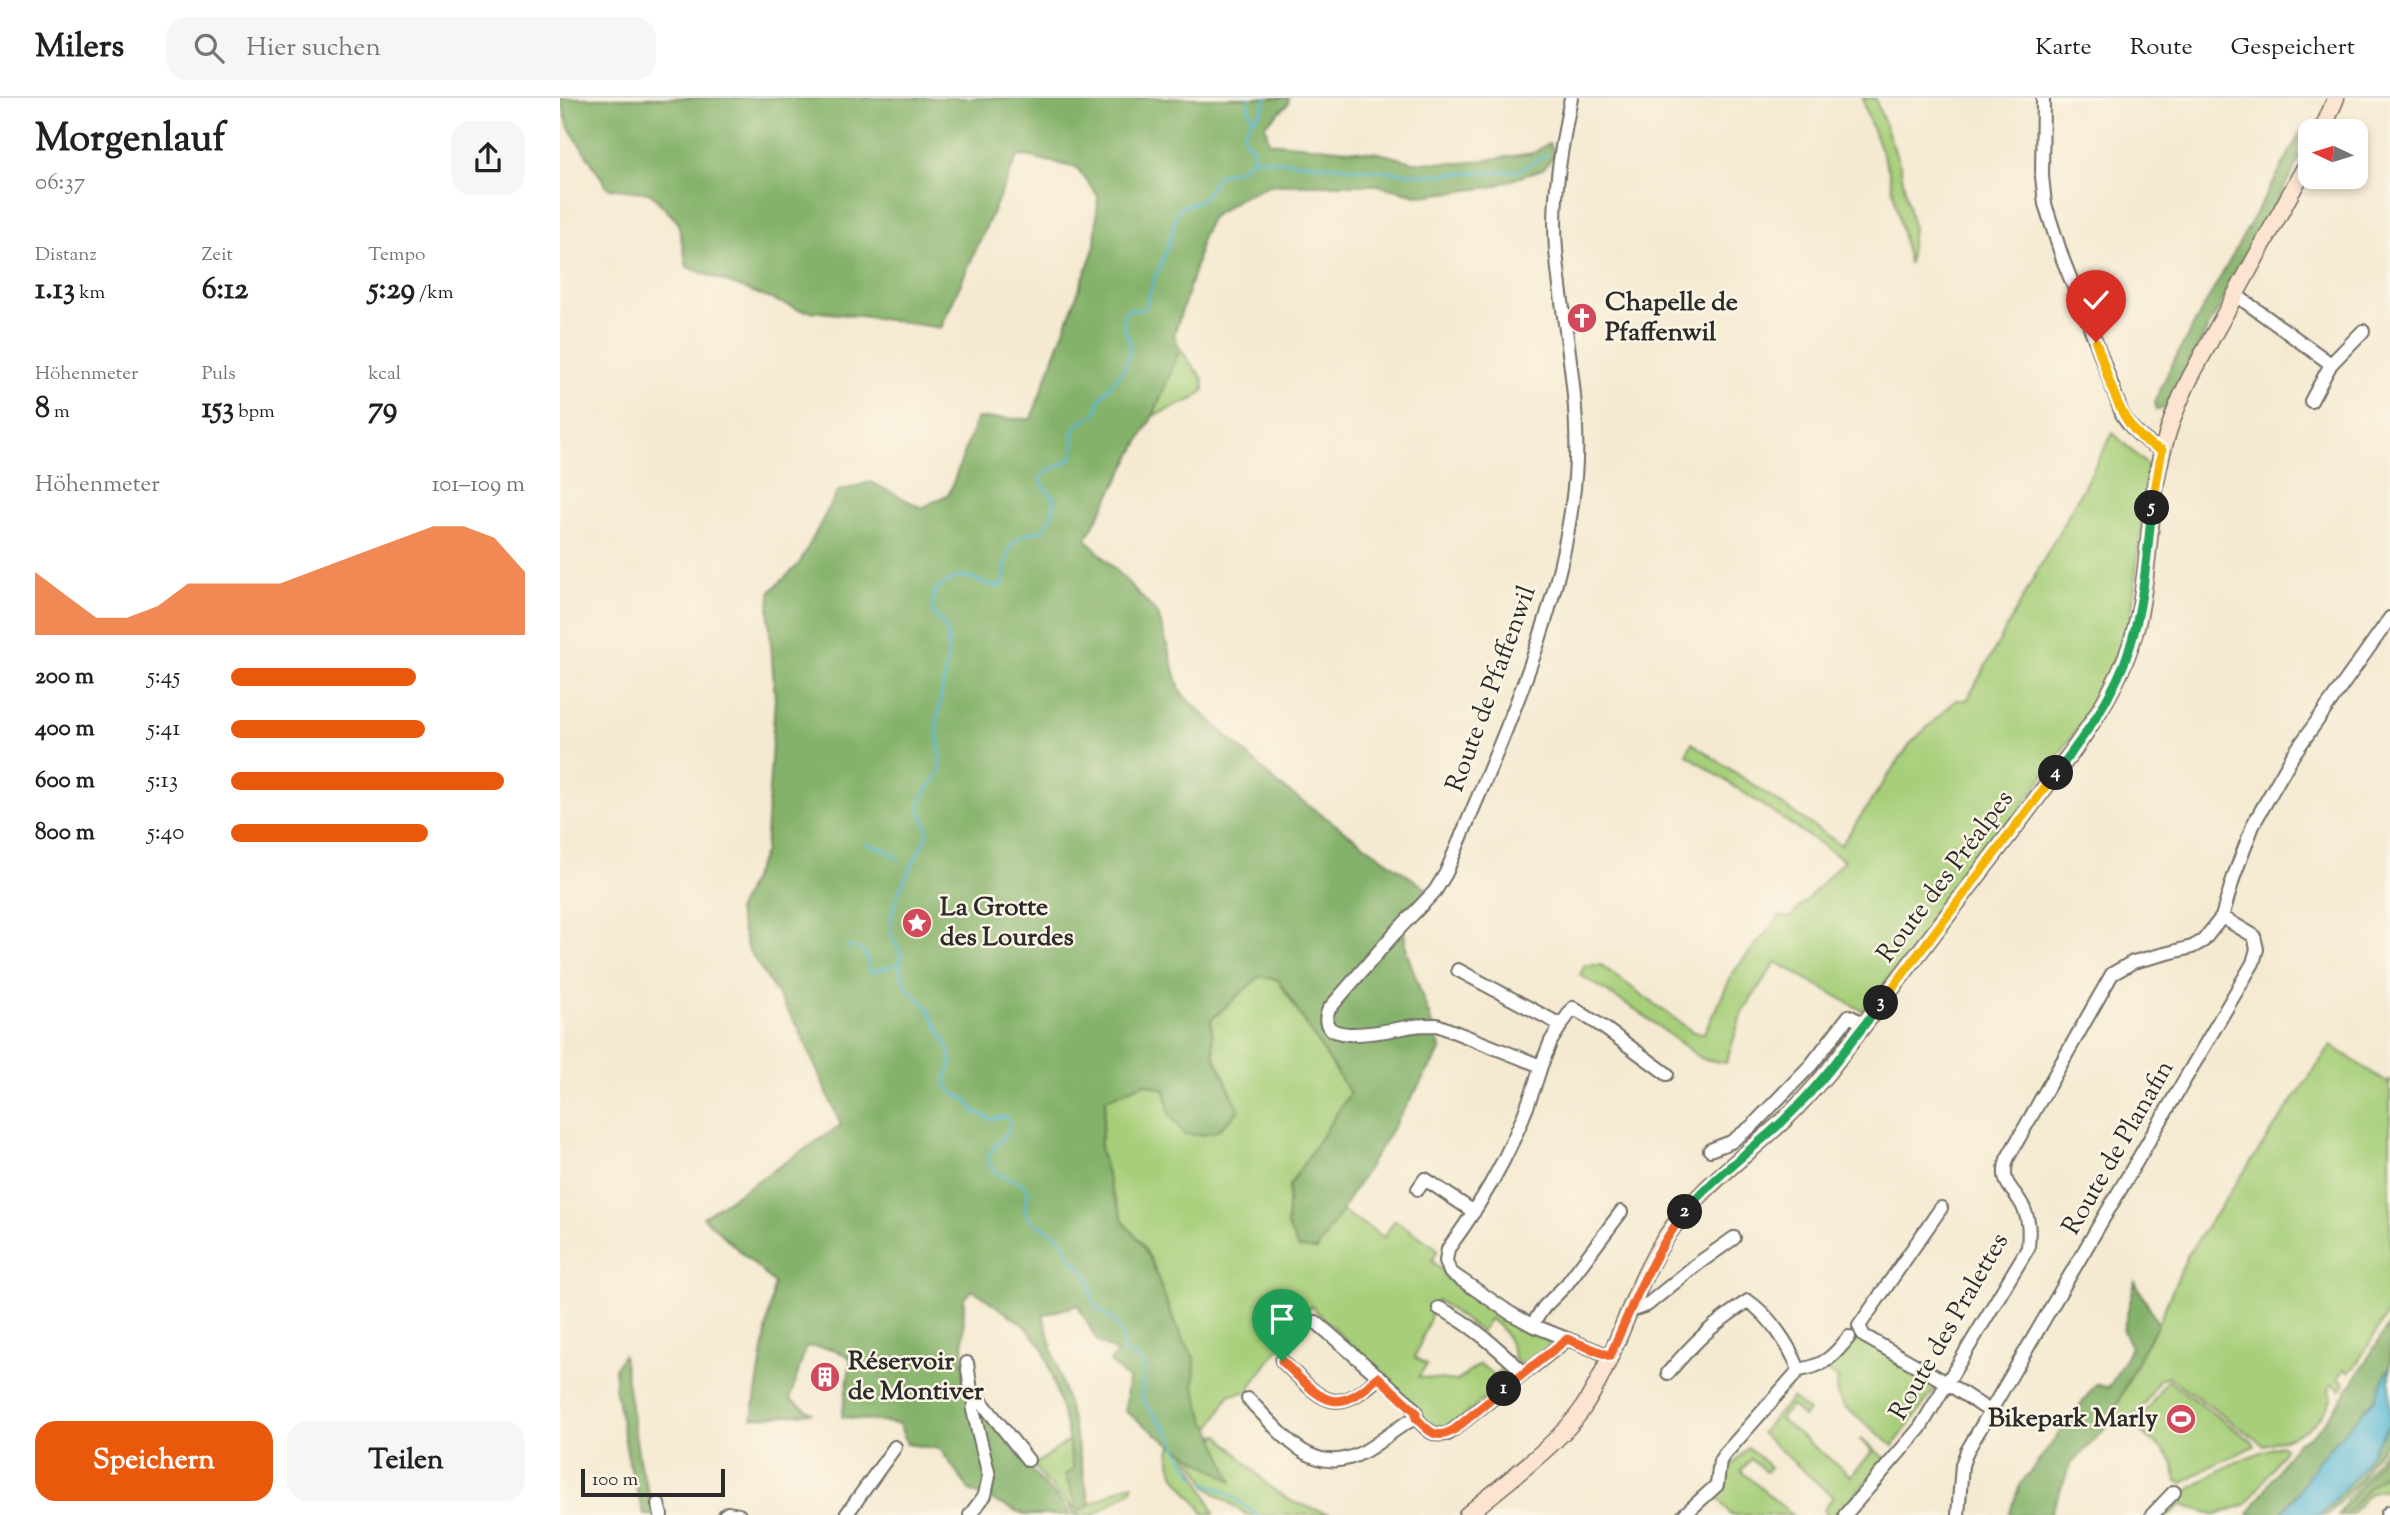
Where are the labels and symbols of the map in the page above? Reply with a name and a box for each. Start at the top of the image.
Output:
north arrow [2298,119,2368,189]
pin [2066,270,2126,342]
place label: Chapelle de Pfaffenwil [1605,285,1738,352]
church icon: Chapelle de Pfaffenwil [1565,301,1599,335]
pin: 5 [2134,490,2170,526]
street label: Route de Pfaffenwil [1437,581,1547,797]
pin: 4 [2038,756,2074,790]
street label: Route des Préalpes [1869,783,2023,971]
place label: La Grotte des Lourdes [940,890,1074,957]
place icon: La Grotte des Lourdes [900,906,934,940]
pin: 3 [1864,986,1898,1020]
street label: Route de Planafin [2054,1054,2184,1242]
pin: 2 [1668,1194,1702,1230]
street label: Route des Pralettes [1881,1226,2019,1428]
pin [1252,1289,1312,1361]
place label: Réservoir de Montiver [848,1344,984,1411]
building icon: Réservoir de Montiver [808,1360,842,1394]
pin: 1 [1486,1372,1522,1406]
place label: Bikepark Marly [1988,1401,2158,1438]
sports icon: Bikepark Marly [2164,1402,2198,1436]
scale bar [581,1466,724,1498]

